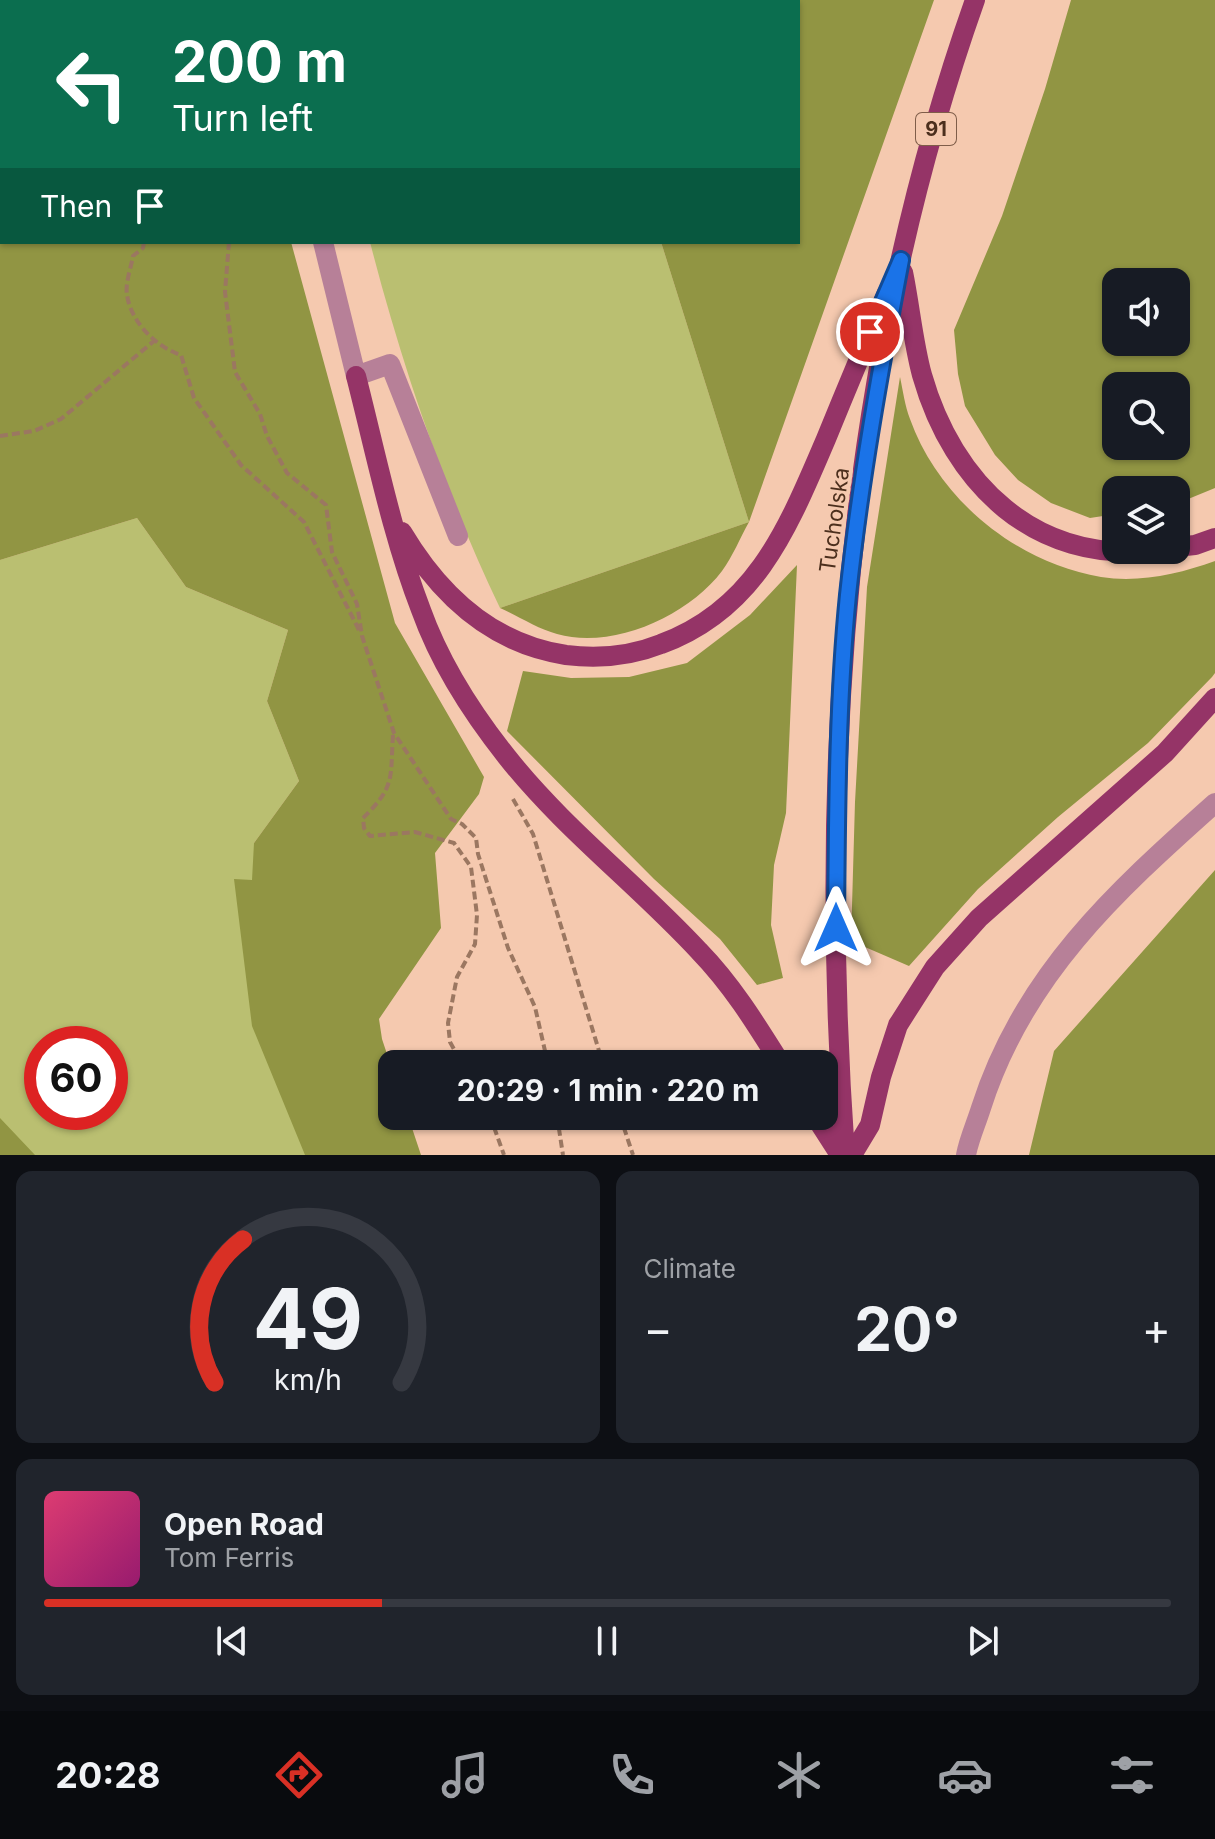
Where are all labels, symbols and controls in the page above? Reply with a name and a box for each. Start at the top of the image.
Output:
text: 200 m [172,28,347,96]
icon: left [40,32,144,136]
text: Turn left [172,96,313,140]
road number: 91 [916,113,956,145]
icon: arrive [128,184,172,228]
text: Then [40,188,112,224]
map controls [1102,268,1190,564]
button: sound [1102,268,1190,356]
pin [836,298,904,366]
icon: arrive [848,310,892,354]
button: search [1102,372,1190,460]
street label: Tucholska [814,466,854,574]
button: layers [1102,476,1190,564]
position arrow [794,886,878,970]
speed limit sign: 60 [24,1026,128,1130]
text: 20:29 · 1 min · 220 m [457,1072,759,1108]
text: Climate [644,1253,736,1284]
text: 49 [253,1268,363,1369]
text: 20° [854,1293,960,1365]
text: − [644,1302,673,1356]
text: + [1142,1302,1171,1356]
text: km/h [274,1362,342,1397]
text: Open Road [164,1506,324,1542]
text: Tom Ferris [164,1542,294,1573]
icon: previous [210,1619,254,1663]
icon: pause [585,1619,629,1663]
icon: next [961,1619,1005,1663]
icon: directions [271,1747,327,1803]
icon: music [437,1747,493,1803]
icon: phone [604,1747,660,1803]
icon: climate [771,1747,827,1803]
icon: car [937,1747,993,1803]
icon: filters [1104,1747,1160,1803]
text: 20:28 [55,1753,160,1797]

